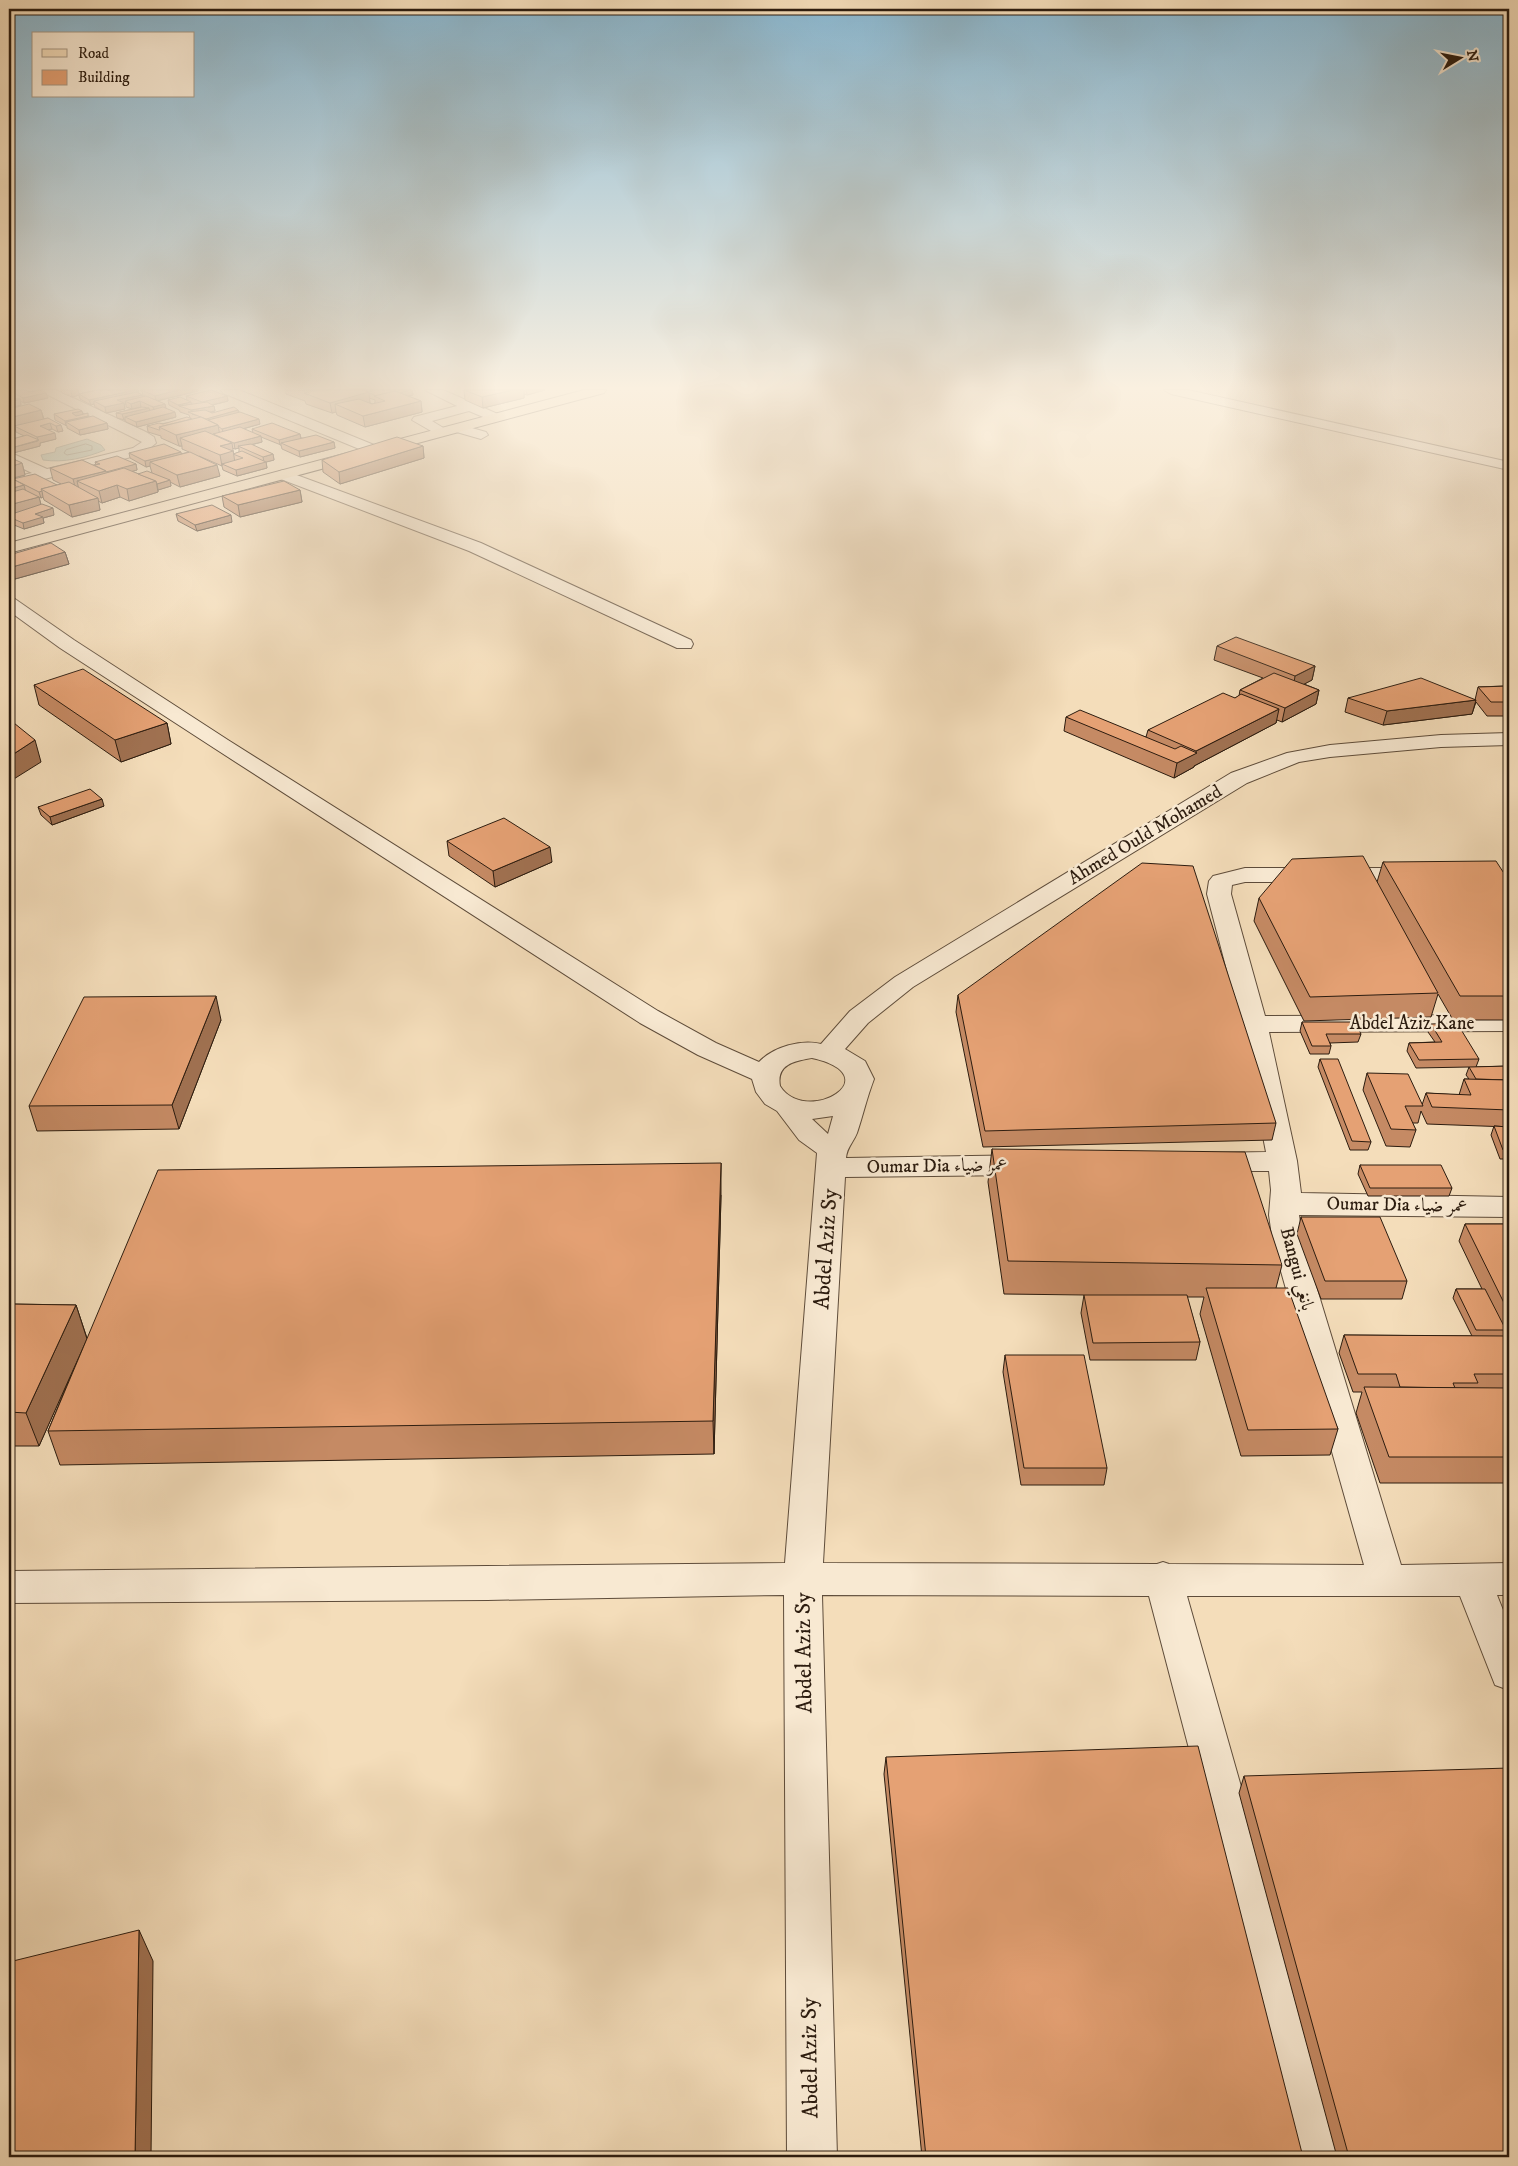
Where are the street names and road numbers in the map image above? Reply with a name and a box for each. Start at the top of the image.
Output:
street label: Ahmed Ould Mohamed [1064,780,1227,890]
street label: Abdel Aziz Kane [1350,1012,1475,1035]
street label: Oumar Dia عمر ضياء [866,1153,1008,1179]
street label: Abdel Aziz Sy [808,1187,844,1310]
street label: Oumar Dia عمر ضياء [1326,1192,1468,1218]
street label: Bangui بانغي [1270,1225,1319,1315]
street label: Abdel Aziz Sy [789,1592,819,1714]
street label: Abdel Aziz Sy [795,1997,825,2119]

